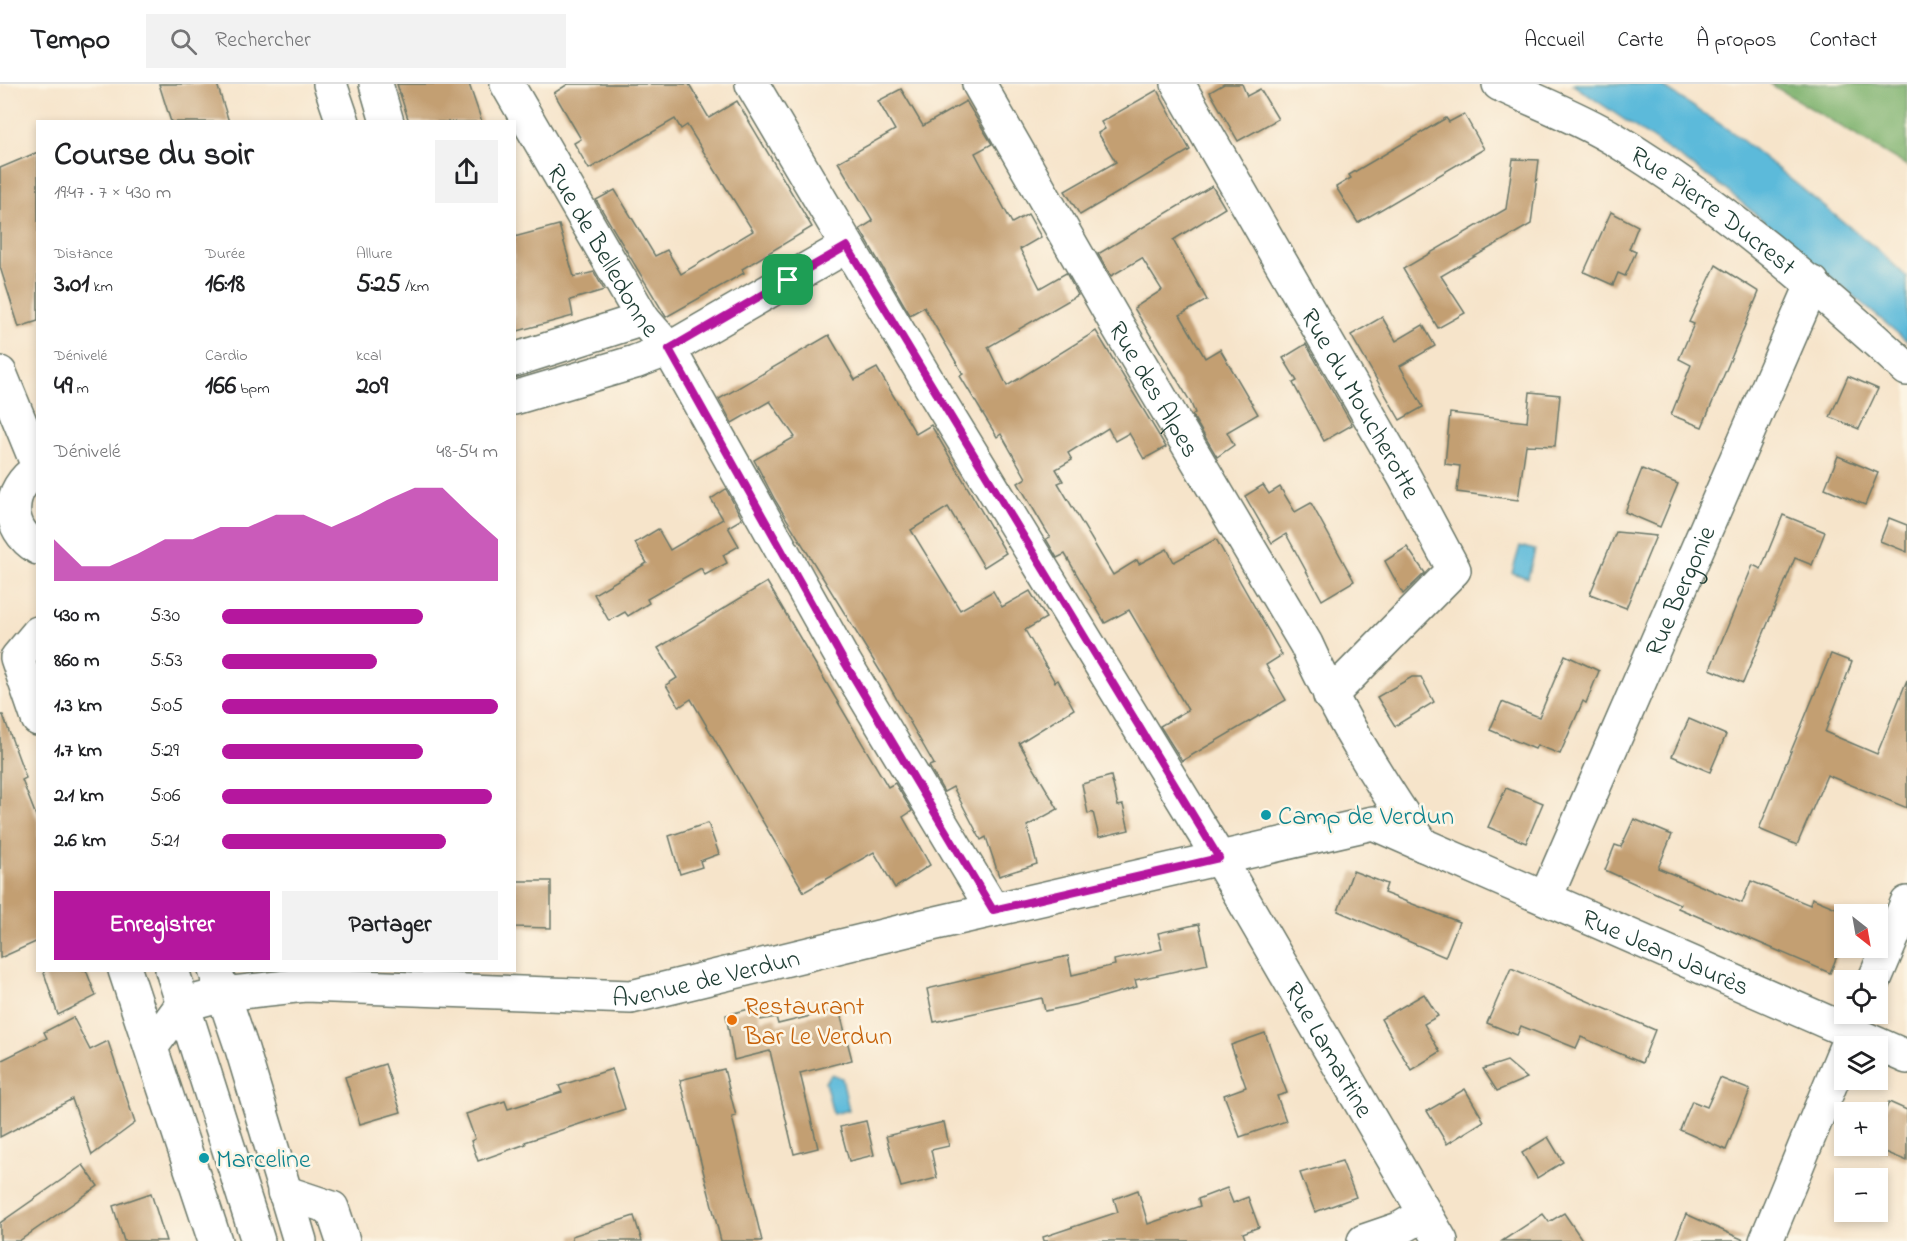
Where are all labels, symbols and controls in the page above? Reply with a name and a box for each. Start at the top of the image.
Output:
search box [146,14,566,68]
text: Tempo [30,21,110,62]
icon: search [167,25,200,58]
text: Rechercher [215,25,311,57]
text: Accueil [1524,26,1585,56]
text: Carte [1618,26,1663,56]
text: À propos [1696,26,1776,56]
text: Contact [1809,26,1877,56]
text: Course du soir [54,132,254,180]
street label: Rue Pierre Ducrest [1622,138,1804,286]
button: share [435,140,498,203]
street label: Rue de Belledonne [535,158,667,347]
text: 19:47 · 7 × 430 m [54,179,171,208]
text: Distance [54,242,113,266]
text: Durée [205,242,245,266]
text: Allure [356,242,392,266]
pin [762,254,813,305]
icon: arrive [771,263,804,296]
text: 3.01 [54,266,90,304]
text: 16:18 [205,266,245,304]
text: 5:25 [356,266,401,304]
text: km [90,275,113,299]
text: /km [401,275,429,299]
street label: Rue du Moucherotte [1289,302,1429,506]
street label: Rue des Alpes [1097,315,1208,466]
text: Dénivelé [54,344,107,368]
text: Cardio [205,344,248,368]
text: kcal [356,344,381,368]
text: 49 [54,368,73,406]
text: 166 [205,368,236,406]
text: 209 [356,368,388,406]
text: m [73,377,89,401]
text: bpm [236,377,270,401]
text: Dénivelé [54,438,121,467]
text: 48–54 m [436,438,498,467]
street label: Rue Bergonie [1637,520,1727,663]
text: 430 m [54,602,100,631]
text: 5:30 [150,602,180,631]
text: 860 m [54,647,99,676]
text: 5:53 [150,647,183,676]
text: 1.3 km [54,692,102,721]
text: 5:05 [150,692,183,721]
text: 1.7 km [54,737,102,766]
text: 5:29 [150,737,179,766]
text: 2.1 km [54,782,104,811]
text: 5:06 [150,782,181,811]
place label: Camp de Verdun [1278,799,1454,837]
marker: Camp de Verdun [1259,808,1273,822]
text: 2.6 km [54,827,106,856]
text: 5:21 [150,827,179,856]
button: Enregistrer [54,891,270,960]
button: Partager [282,891,498,960]
street label: Rue Jean Jaurès [1575,901,1755,1008]
north arrow [1834,904,1888,958]
map controls [1834,904,1888,1222]
street label: Avenue de Verdun [612,941,804,1019]
button: locate [1834,970,1888,1024]
street label: Rue Lamartine [1273,976,1382,1126]
place label: Restaurant Bar Le Verdun [743,989,892,1057]
marker: Restaurant Bar Le Verdun [725,1013,739,1027]
button: layers [1834,1036,1888,1090]
button: + [1834,1102,1888,1156]
place label: Marceline [216,1142,311,1180]
marker: Marceline [197,1151,211,1165]
button: − [1834,1168,1888,1222]

